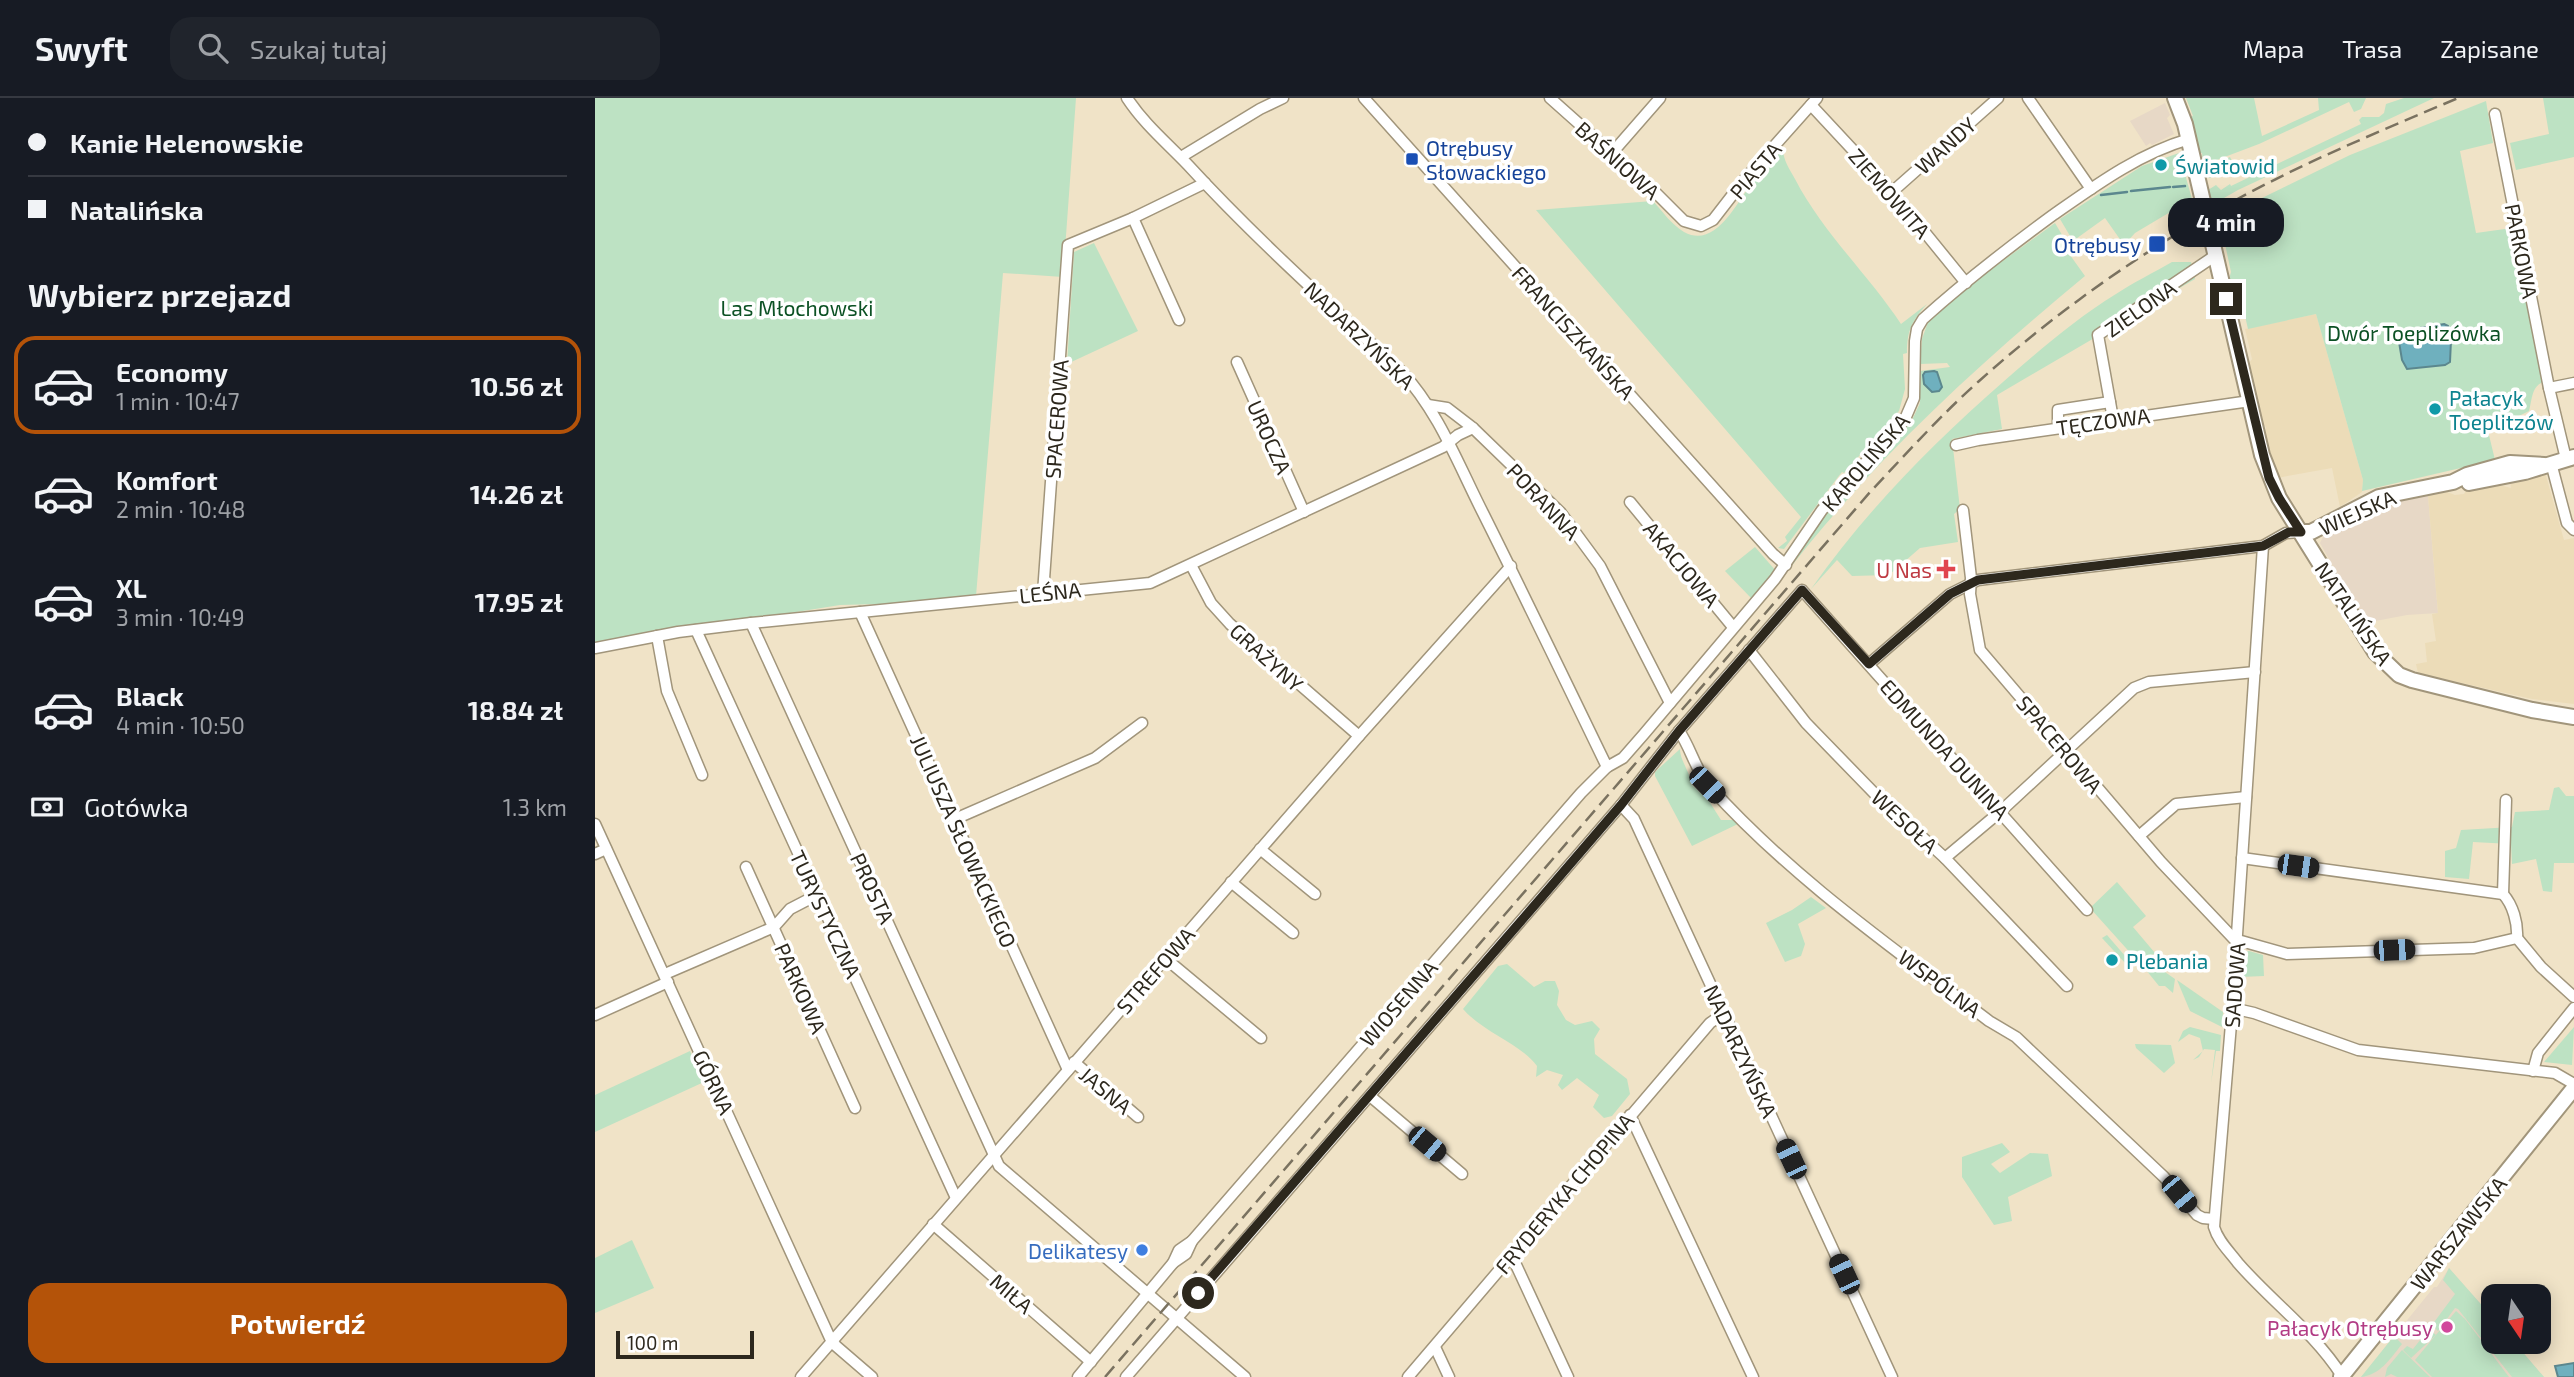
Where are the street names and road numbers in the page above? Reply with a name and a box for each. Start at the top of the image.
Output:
street label: WANDY [1910,111,1980,179]
street label: BAŚNIOWA [1571,116,1665,204]
street label: PIASTA [1724,136,1786,204]
street label: ZIEMOWITA [1844,143,1936,243]
street label: PARKOWA [2501,201,2543,301]
street label: FRANCISZKAŃSKA [1508,260,1640,404]
street label: ZIELONA [2099,274,2181,342]
street label: NADARZYŃSKA [1300,276,1420,394]
street label: SPACEROWA [1039,358,1073,480]
street label: UROCZA [1243,396,1297,478]
street label: TĘCZOWA [2055,402,2151,440]
street label: KAROLIŃSKA [1816,408,1914,516]
street label: PORANNA [1502,458,1586,544]
street label: WIEJSKA [2315,484,2399,540]
street label: AKACJOWA [1639,516,1725,612]
street label: NATALIŃSKA [2310,557,2398,669]
street label: LEŚNA [1018,576,1082,608]
street label: GRAŻYNY [1225,618,1309,696]
street label: EDMUNDA DUNINA [1875,674,2015,824]
street label: SPACEROWA [2012,690,2108,798]
street label: JULIUSZA SŁOWACKIEGO [906,731,1022,951]
street label: WESOŁA [1867,784,1943,858]
street label: TURYSTYCZNA [785,846,867,982]
street label: PROSTA [846,849,900,927]
street label: STREFOWA [1111,922,1199,1018]
street label: PARKOWA [770,939,832,1037]
street label: SADOWA [2219,942,2249,1028]
street label: WSPÓLNA [1894,944,1986,1022]
street label: WIOSENNA [1354,955,1442,1051]
street label: NADARZYŃSKA [1699,981,1783,1121]
street label: GÓRNA [688,1046,740,1118]
street label: JASNA [1075,1061,1137,1119]
street label: FRYDERYKA CHOPINA [1490,1108,1638,1278]
street label: WARSZAWSKA [2405,1171,2511,1295]
street label: MIŁA [986,1268,1038,1318]

